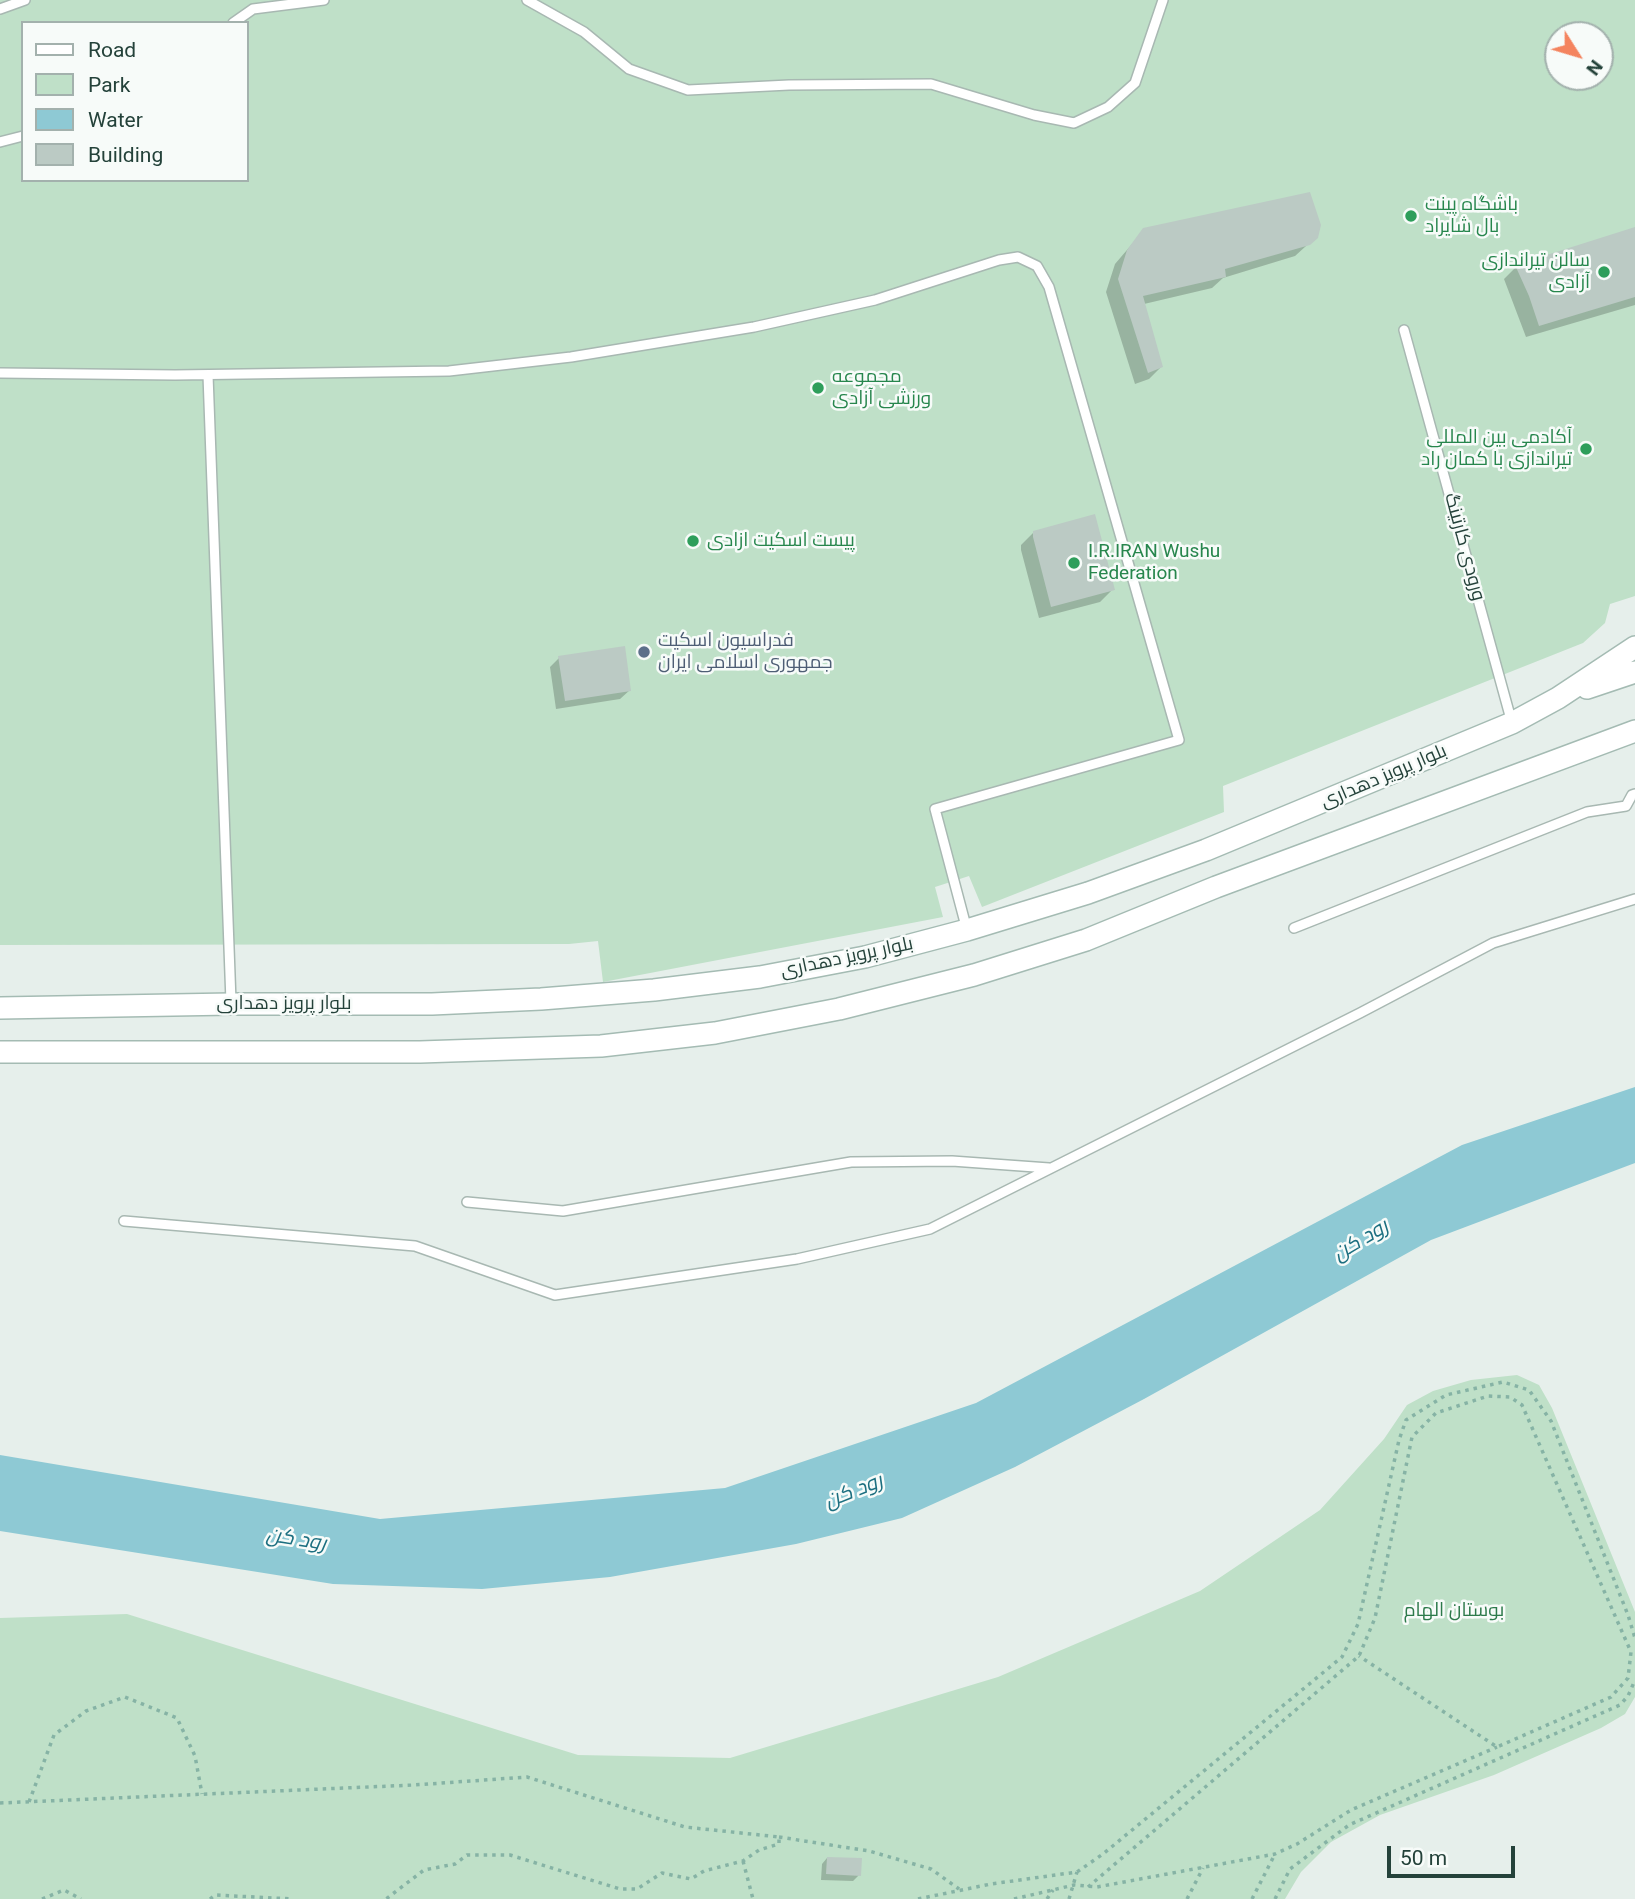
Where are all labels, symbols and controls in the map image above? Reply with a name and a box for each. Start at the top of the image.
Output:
legend [21,21,248,182]
north arrow [1544,21,1614,91]
text: Road [88,38,136,62]
text: N [1581,55,1608,80]
text: Park [88,73,130,97]
text: Water [88,108,143,132]
text: Building [88,143,163,167]
place label: باشگاه پینت بال شایراد [1425,194,1518,238]
marker: باشگاه پینت بال شایراد [1403,208,1419,224]
place label: سالن تیراندازی آزادی [1482,250,1590,294]
marker: سالن تیراندازی آزادی [1596,264,1612,280]
place label: مجموعه ورزشی آزادی [832,366,931,410]
marker: مجموعه ورزشی آزادی [810,380,826,396]
place label: آکادمی بین المللی تیراندازی با کمان راد [1421,427,1572,471]
marker: آکادمی بین المللی تیراندازی با کمان راد [1578,441,1594,457]
street label: ورودی کارتینگ [1439,491,1489,603]
place label: پیست اسکیت ازادی [707,530,855,552]
marker: پیست اسکیت ازادی [685,533,701,549]
place label: I.R.IRAN Wushu Federation [1088,541,1220,585]
marker: I.R.IRAN Wushu Federation [1066,555,1082,571]
place label: فدراسیون اسکیت جمهوری اسلامی ایران [658,630,833,674]
marker: فدراسیون اسکیت جمهوری اسلامی ایران [636,644,652,660]
street label: بلوار پرویز دهداری [1317,740,1451,814]
street label: بلوار پرویز دهداری [779,933,915,983]
street label: بلوار پرویز دهداری [217,993,351,1015]
water label: رود کن [1329,1215,1393,1267]
water label: رود کن [821,1469,887,1515]
water label: رود کن [264,1523,328,1557]
park label: بوستان الهام [1404,1600,1504,1622]
scale bar [1390,1832,1518,1876]
text: 50 m [1400,1846,1447,1870]

